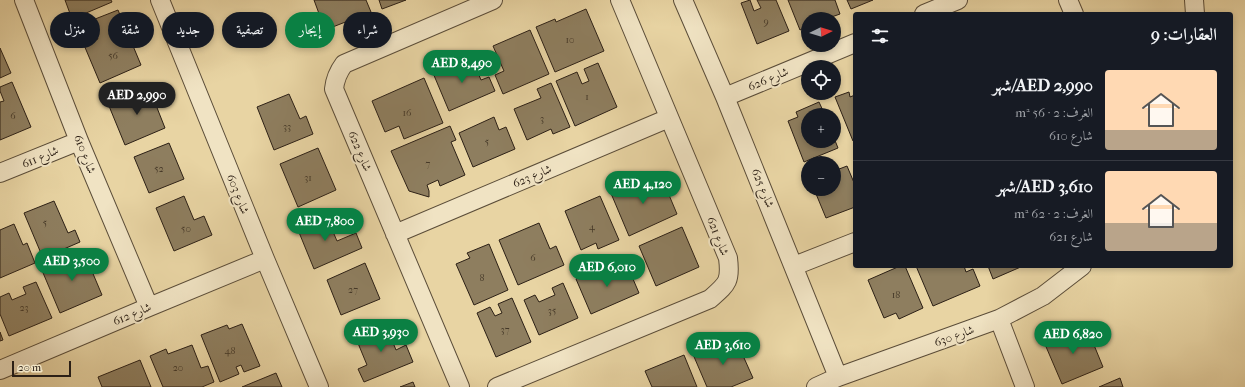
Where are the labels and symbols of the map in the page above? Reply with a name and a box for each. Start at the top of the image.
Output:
north arrow [801,12,841,52]
house number: 9 [763,16,769,28]
house number: 10 [565,34,575,46]
house number: 56 [108,50,118,62]
pin: AED 8,490 [416,50,508,84]
street label: شارع 626 [746,64,792,97]
pin: AED 2,990 [91,82,183,116]
house number: 1 [585,91,589,103]
house number: 16 [403,107,412,119]
house number: 6 [10,110,16,122]
house number: 3 [540,113,544,125]
house number: 33 [283,121,291,133]
street label: شارع 622 [342,129,375,175]
street label: شارع 610 [67,133,99,177]
house number: 5 [485,136,489,148]
street label: شارع 611 [20,143,62,175]
house number: 7 [426,158,431,170]
street label: شارع 623 [510,161,555,194]
house number: 52 [154,163,164,175]
street label: شارع 625 [745,166,777,211]
pin: AED 4,120 [597,171,689,205]
street label: شارع 603 [220,172,252,218]
house number: 31 [304,172,312,184]
pin: AED 7,800 [279,208,371,242]
street label: شارع 621 [700,215,732,259]
house number: 5 [43,217,47,229]
house number: 4 [589,221,596,233]
house number: 50 [181,223,191,235]
pin: AED 3,500 [26,248,118,282]
house number: 6 [530,252,536,264]
pin: AED 6,010 [561,254,653,288]
house number: 8 [479,272,485,284]
house number: 27 [348,284,358,296]
house number: 18 [892,289,900,301]
street label: شارع 612 [111,300,155,332]
house number: 23 [19,302,29,314]
house number: 35 [548,305,556,317]
pin: AED 3,930 [335,319,427,353]
pin: AED 6,820 [1027,321,1119,355]
street label: شارع 630 [932,322,977,353]
house number: 37 [501,324,510,336]
pin: AED 3,610 [677,332,769,366]
house number: 48 [225,345,235,357]
scale bar [12,359,71,378]
house number: 20 [173,362,183,374]

